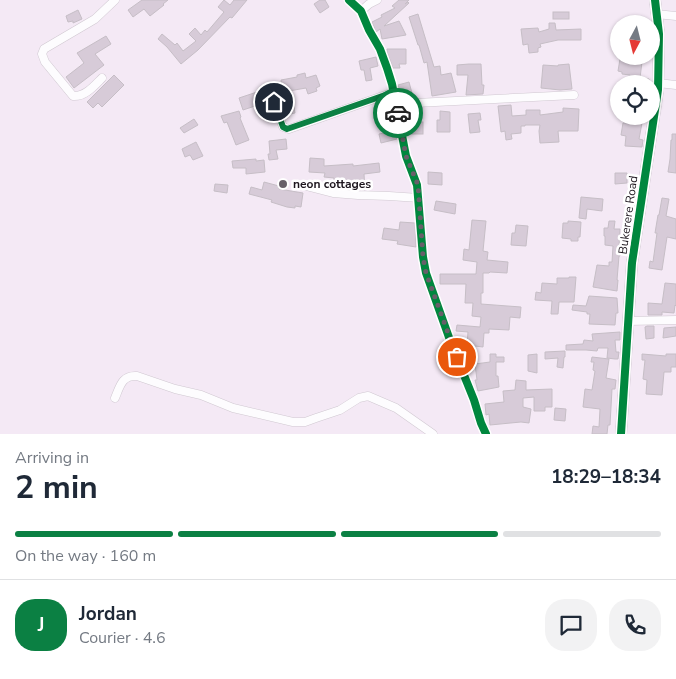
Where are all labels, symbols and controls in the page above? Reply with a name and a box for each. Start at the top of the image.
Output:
north arrow [610,15,660,65]
map controls [610,15,660,125]
button: locate [610,75,660,125]
pin [253,81,295,123]
icon: home [260,88,288,116]
courier [373,88,423,138]
icon: car [384,99,412,127]
street label: Bukerere Road [615,175,641,255]
place label: neon cottages [293,176,371,192]
marker: neon cottages [277,178,289,190]
pin [436,336,478,378]
icon: bag [443,343,471,371]
text: Arriving in [15,447,89,469]
text: 18:29–18:34 [551,464,661,490]
text: 2 min [15,466,98,509]
text: On the way · 160 m [15,545,156,567]
button: chat [545,599,597,651]
button: phone [609,599,661,651]
text: Jordan [79,601,137,627]
text: J [38,612,44,638]
text: Courier · 4.6 [79,627,165,649]

